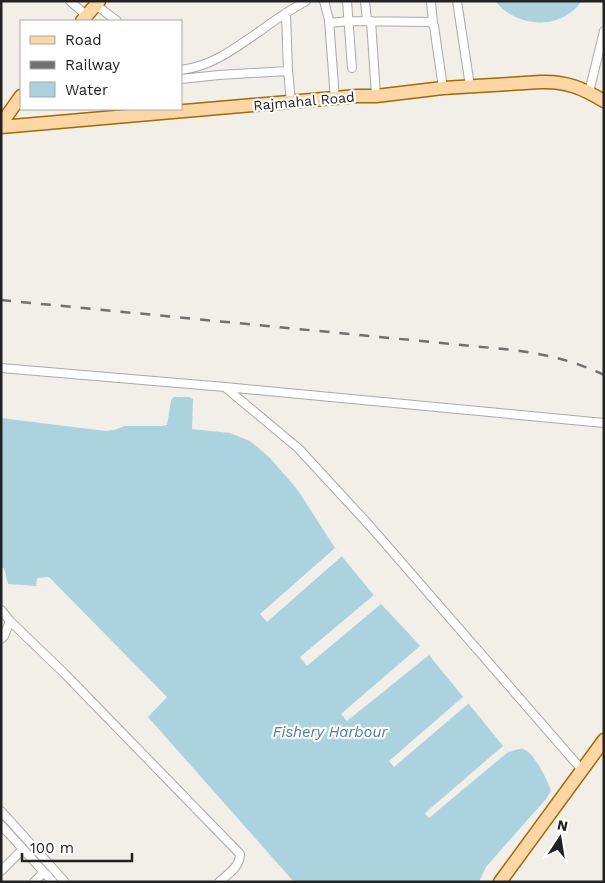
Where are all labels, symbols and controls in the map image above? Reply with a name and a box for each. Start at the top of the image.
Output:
legend [20,20,182,110]
text: Road [65,31,102,49]
text: Railway [65,56,120,74]
text: Water [65,81,108,99]
street label: Rajmahal Road [253,89,355,113]
water label: Fishery Harbour [273,723,388,741]
north arrow [535,813,585,863]
text: N [556,816,569,834]
scale bar [22,830,132,862]
text: 100 m [30,839,74,857]

